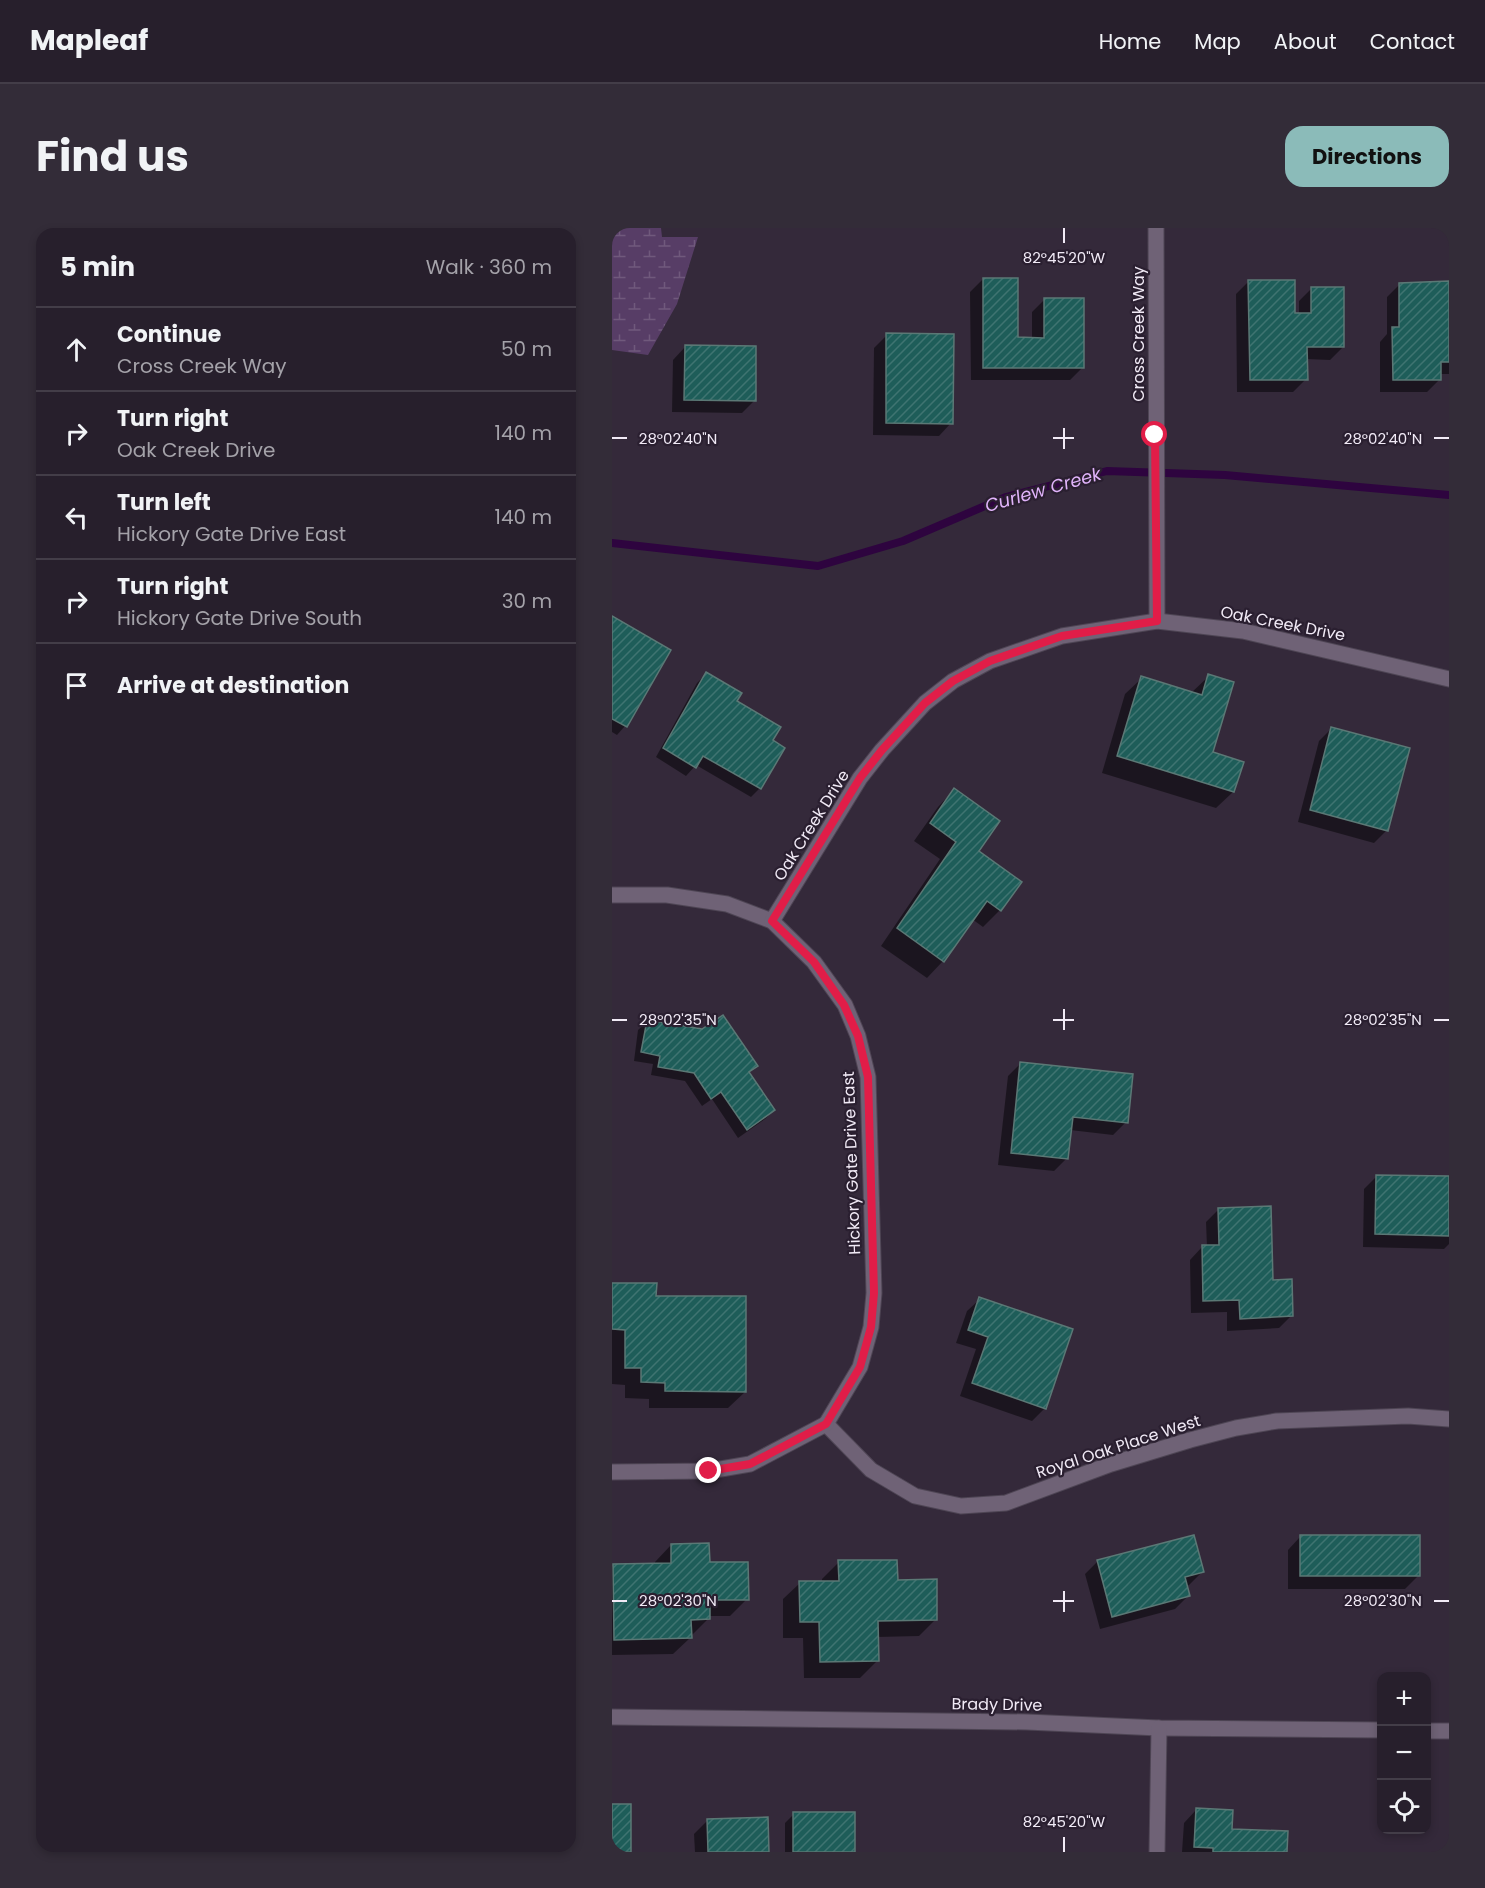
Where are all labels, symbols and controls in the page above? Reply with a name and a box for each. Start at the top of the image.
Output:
text: Mapleaf [30,21,148,60]
text: Home [1099,27,1161,56]
text: Map [1194,27,1241,56]
text: About [1274,27,1337,56]
text: Contact [1370,27,1455,56]
button: Directions [1285,126,1449,187]
text: Find us [36,127,189,186]
text: 82°45'20"W [1023,247,1106,268]
text: 5 min [60,249,135,285]
text: Walk · 360 m [426,253,552,281]
street label: Cross Creek Way [1127,266,1150,402]
text: Continue [117,319,221,350]
icon: ahead [60,333,93,366]
text: 50 m [501,335,552,363]
text: Cross Creek Way [117,352,287,380]
text: Turn right [117,403,228,434]
icon: right [60,417,93,450]
text: 140 m [495,419,552,447]
route start [1141,421,1167,447]
text: 28°02'40"N [639,428,717,449]
text: 28°02'40"N [1344,428,1422,449]
text: Oak Creek Drive [117,436,275,464]
water label: Curlew Creek [982,461,1105,518]
text: Turn left [117,487,211,518]
icon: left [60,501,93,534]
text: 140 m [495,503,552,531]
text: Hickory Gate Drive East [117,520,346,548]
text: Turn right [117,571,228,602]
icon: right [60,585,93,618]
text: 30 m [502,587,552,615]
street label: Oak Creek Drive [1219,600,1347,647]
text: Hickory Gate Drive South [117,604,362,632]
icon: arrive [60,669,93,702]
text: Arrive at destination [117,670,349,701]
street label: Oak Creek Drive [768,765,855,885]
text: 28°02'35"N [639,1009,717,1030]
text: 28°02'35"N [1344,1009,1422,1030]
street label: Hickory Gate Drive East [837,1071,866,1255]
street label: Royal Oak Place West [1033,1409,1203,1484]
route end [695,1457,721,1483]
text: 28°02'30"N [639,1590,717,1611]
text: 28°02'30"N [1344,1590,1422,1611]
map controls [1377,1672,1431,1834]
button: + [1377,1672,1431,1726]
street label: Brady Drive [951,1692,1043,1717]
button: − [1377,1726,1431,1780]
button: locate [1377,1780,1431,1834]
text: 82°45'20"W [1023,1811,1106,1832]

